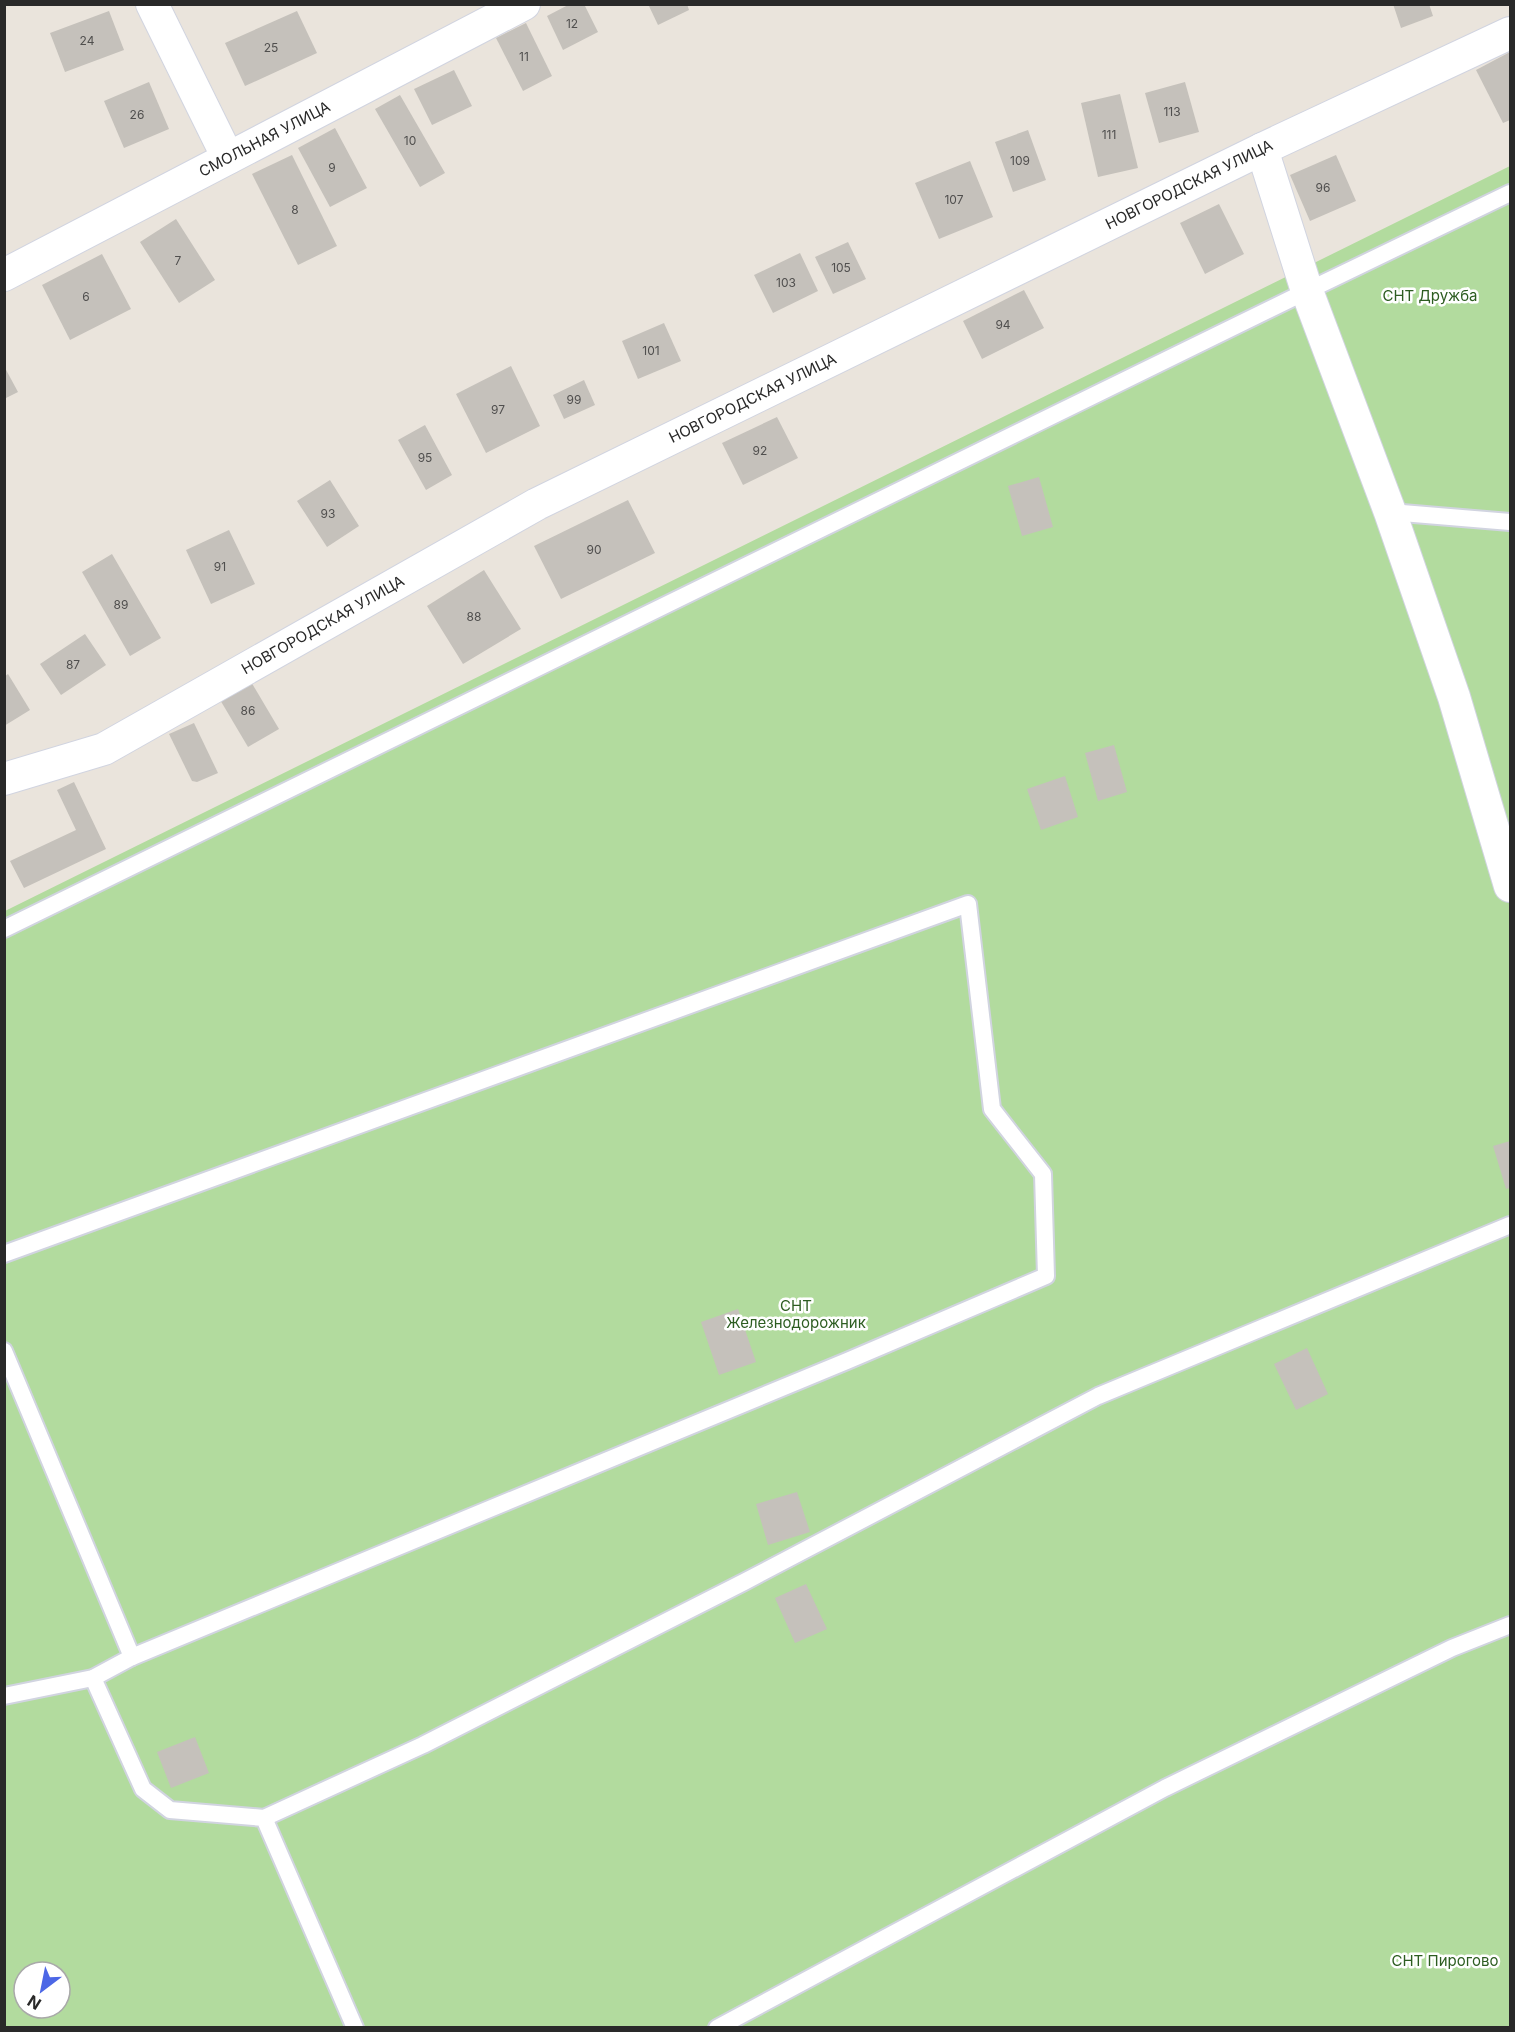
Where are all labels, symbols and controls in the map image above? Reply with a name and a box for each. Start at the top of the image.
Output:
house number: 12 [566,16,578,31]
house number: 24 [80,33,95,48]
house number: 25 [264,40,278,55]
house number: 11 [519,49,529,64]
street label: СМОЛЬНАЯ УЛИЦА [196,97,333,181]
house number: 113 [1163,104,1181,119]
house number: 26 [130,107,144,122]
house number: 111 [1102,127,1116,142]
house number: 10 [404,133,416,148]
street label: НОВГОРОДСКАЯ УЛИЦА [1102,135,1276,233]
house number: 109 [1010,153,1030,168]
house number: 9 [328,160,336,175]
house number: 96 [1316,180,1330,195]
house number: 107 [944,192,964,207]
house number: 8 [291,202,299,217]
house number: 7 [175,253,182,268]
house number: 105 [831,260,851,275]
house number: 103 [776,275,796,290]
park label: СНТ Дружба [1382,286,1478,305]
house number: 6 [82,289,90,304]
house number: 94 [995,317,1011,332]
house number: 101 [642,343,660,358]
street label: НОВГОРОДСКАЯ УЛИЦА [666,349,839,447]
house number: 99 [567,392,581,407]
house number: 97 [491,402,505,417]
house number: 92 [753,443,767,458]
house number: 95 [418,450,432,465]
house number: 93 [321,506,335,521]
house number: 90 [586,542,602,557]
house number: 91 [214,559,226,574]
street label: НОВГОРОДСКАЯ УЛИЦА [238,571,407,678]
house number: 89 [114,597,128,612]
house number: 88 [467,609,481,624]
house number: 87 [66,657,80,672]
house number: 86 [241,703,255,718]
park label: СНТ Железнодорожник [726,1296,866,1332]
park label: СНТ Пирогово [1392,1951,1498,1970]
north arrow [12,1960,72,2020]
text: N [24,1991,45,2014]

